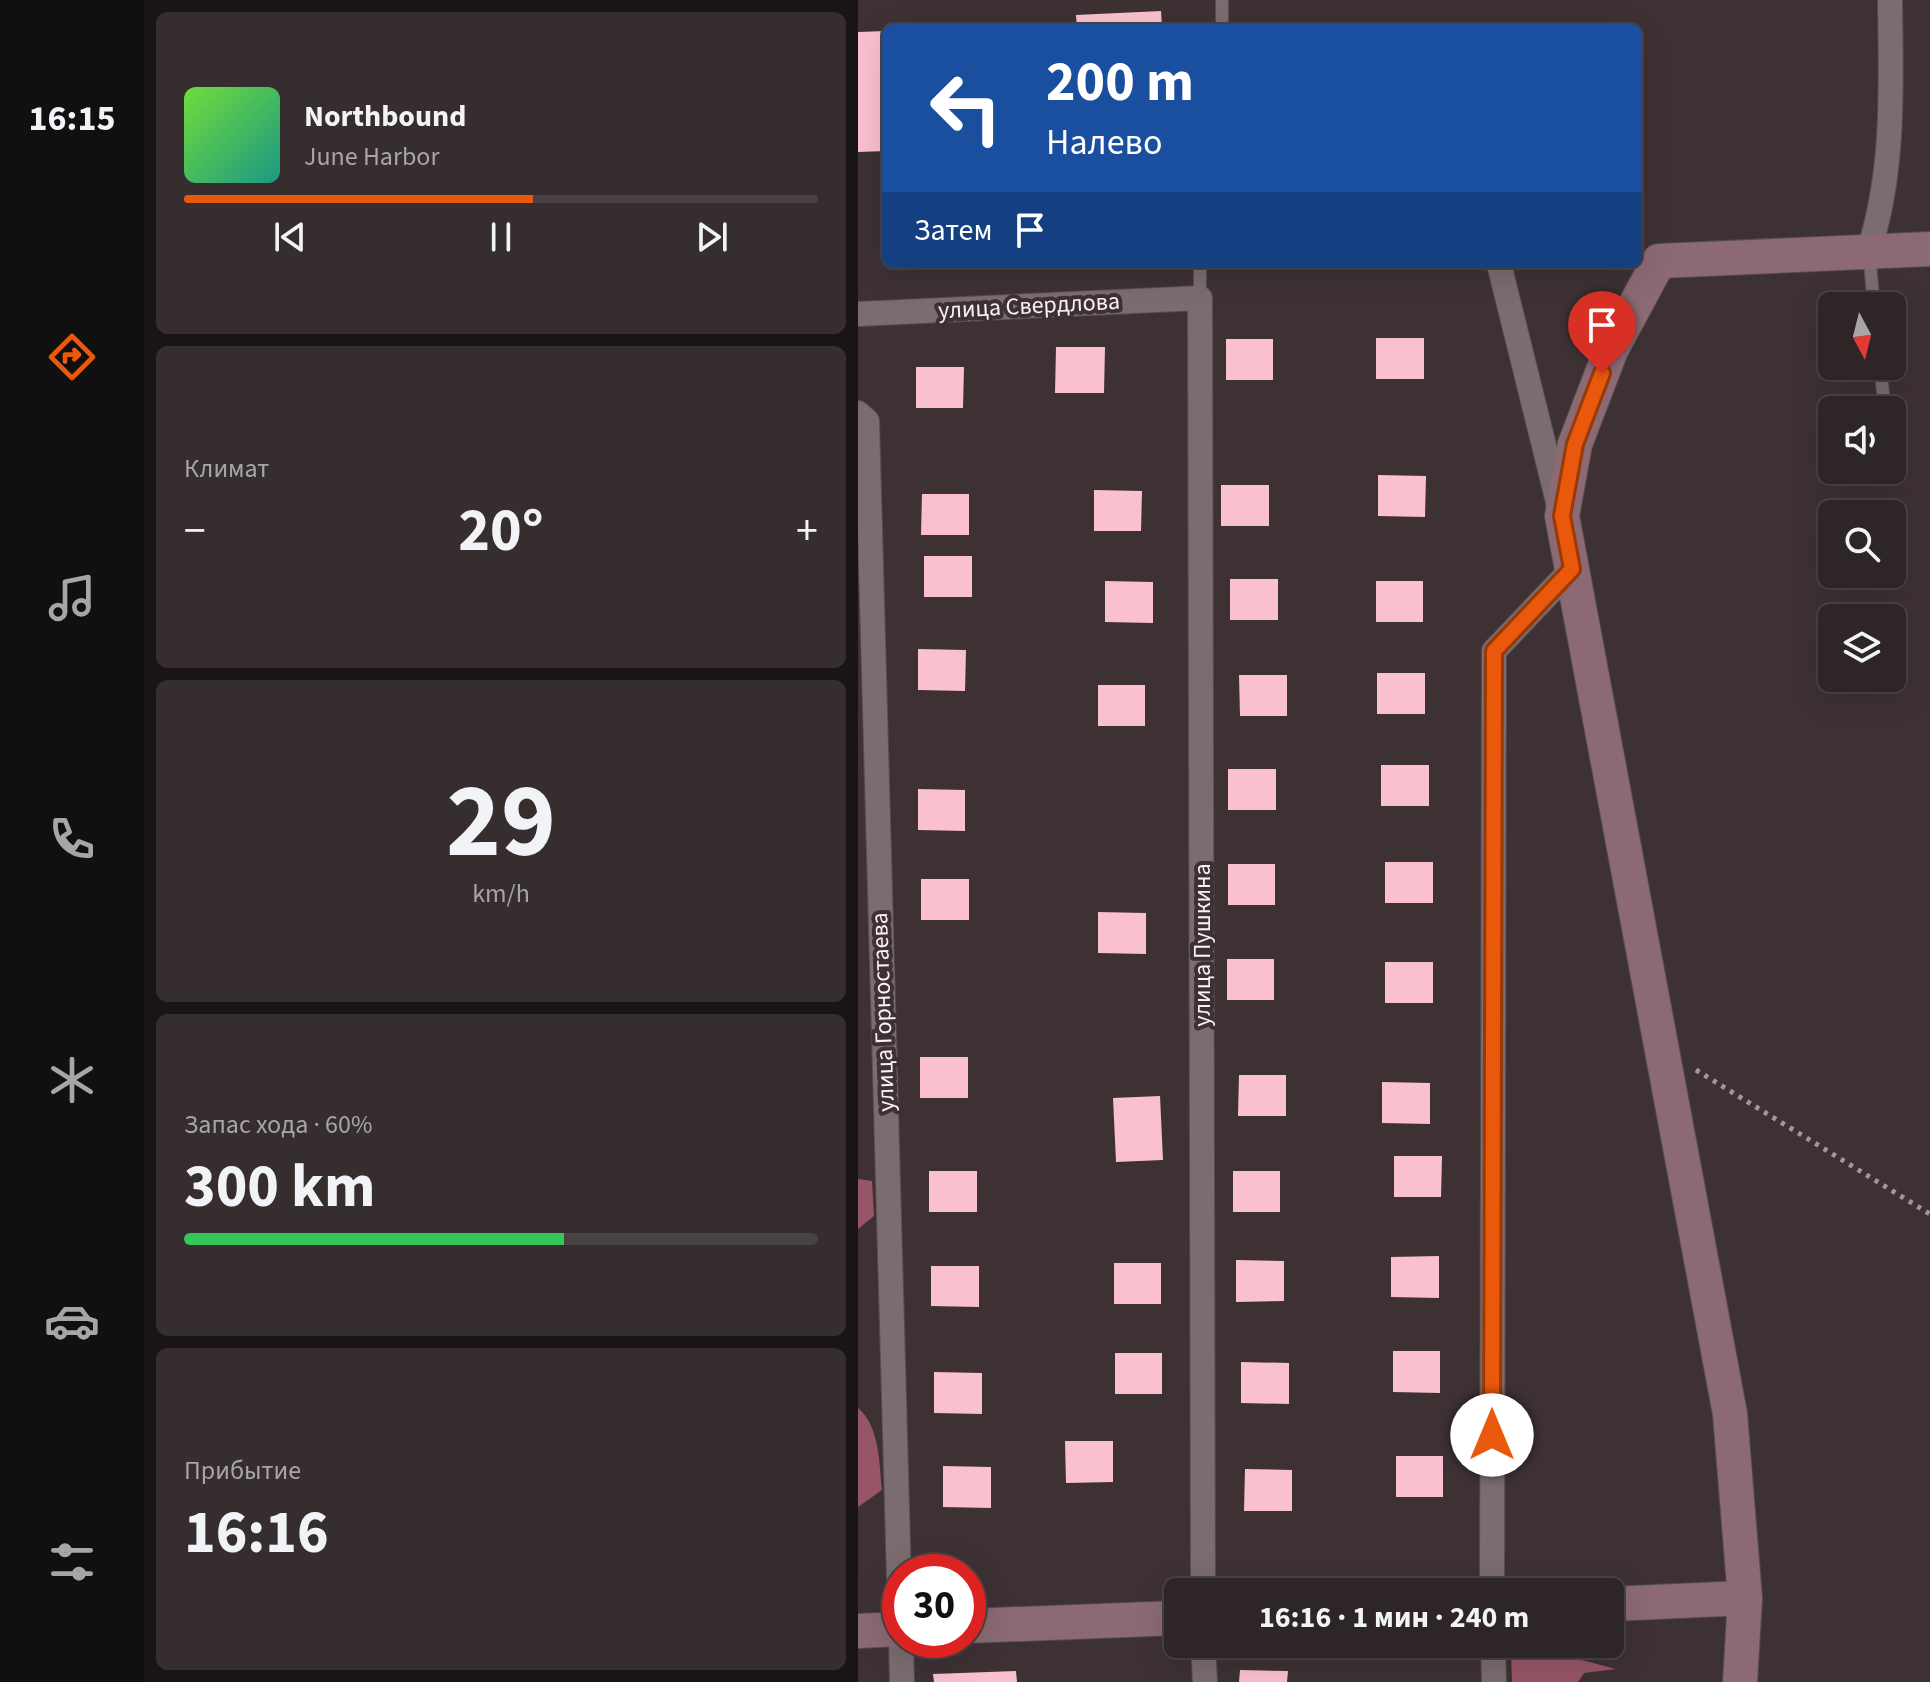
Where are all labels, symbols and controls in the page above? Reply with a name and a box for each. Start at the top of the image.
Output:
text: 200 m [1046,43,1194,122]
icon: left [914,56,1018,160]
text: 16:15 [29,93,115,144]
text: Northbound [304,95,466,138]
text: Налево [1046,117,1162,168]
text: June Harbor [304,138,440,175]
icon: arrive [1008,208,1052,252]
text: Затем [914,209,992,252]
icon: previous [268,215,312,259]
icon: pause [479,215,523,259]
icon: next [690,215,734,259]
street label: улица Свердлова [937,284,1121,328]
pin [1568,291,1636,373]
north arrow [1818,292,1906,380]
map controls [1818,292,1906,692]
icon: arrive [1580,303,1624,347]
icon: directions [44,329,100,385]
button: sound [1818,396,1906,484]
text: Климат [184,450,269,487]
text: 20° [458,489,544,574]
text: − [184,500,206,563]
text: + [796,500,818,563]
button: search [1818,500,1906,588]
icon: music [44,570,100,626]
button: layers [1818,604,1906,692]
text: 29 [446,749,556,897]
icon: phone [44,811,100,867]
street label: улица Пушкина [1185,863,1220,1027]
text: km/h [472,875,530,912]
street label: улица Горностаева [862,912,904,1112]
icon: climate [44,1052,100,1108]
text: Запас хода · 60% [184,1106,372,1143]
text: 300 km [184,1145,375,1230]
icon: car [44,1293,100,1349]
position arrow [1450,1393,1534,1477]
text: Прибытие [184,1452,301,1489]
text: 16:16 [184,1491,329,1576]
icon: filters [44,1534,100,1590]
speed limit sign: 30 [882,1554,986,1658]
text: 16:16 · 1 мин · 240 m [1259,1596,1529,1639]

